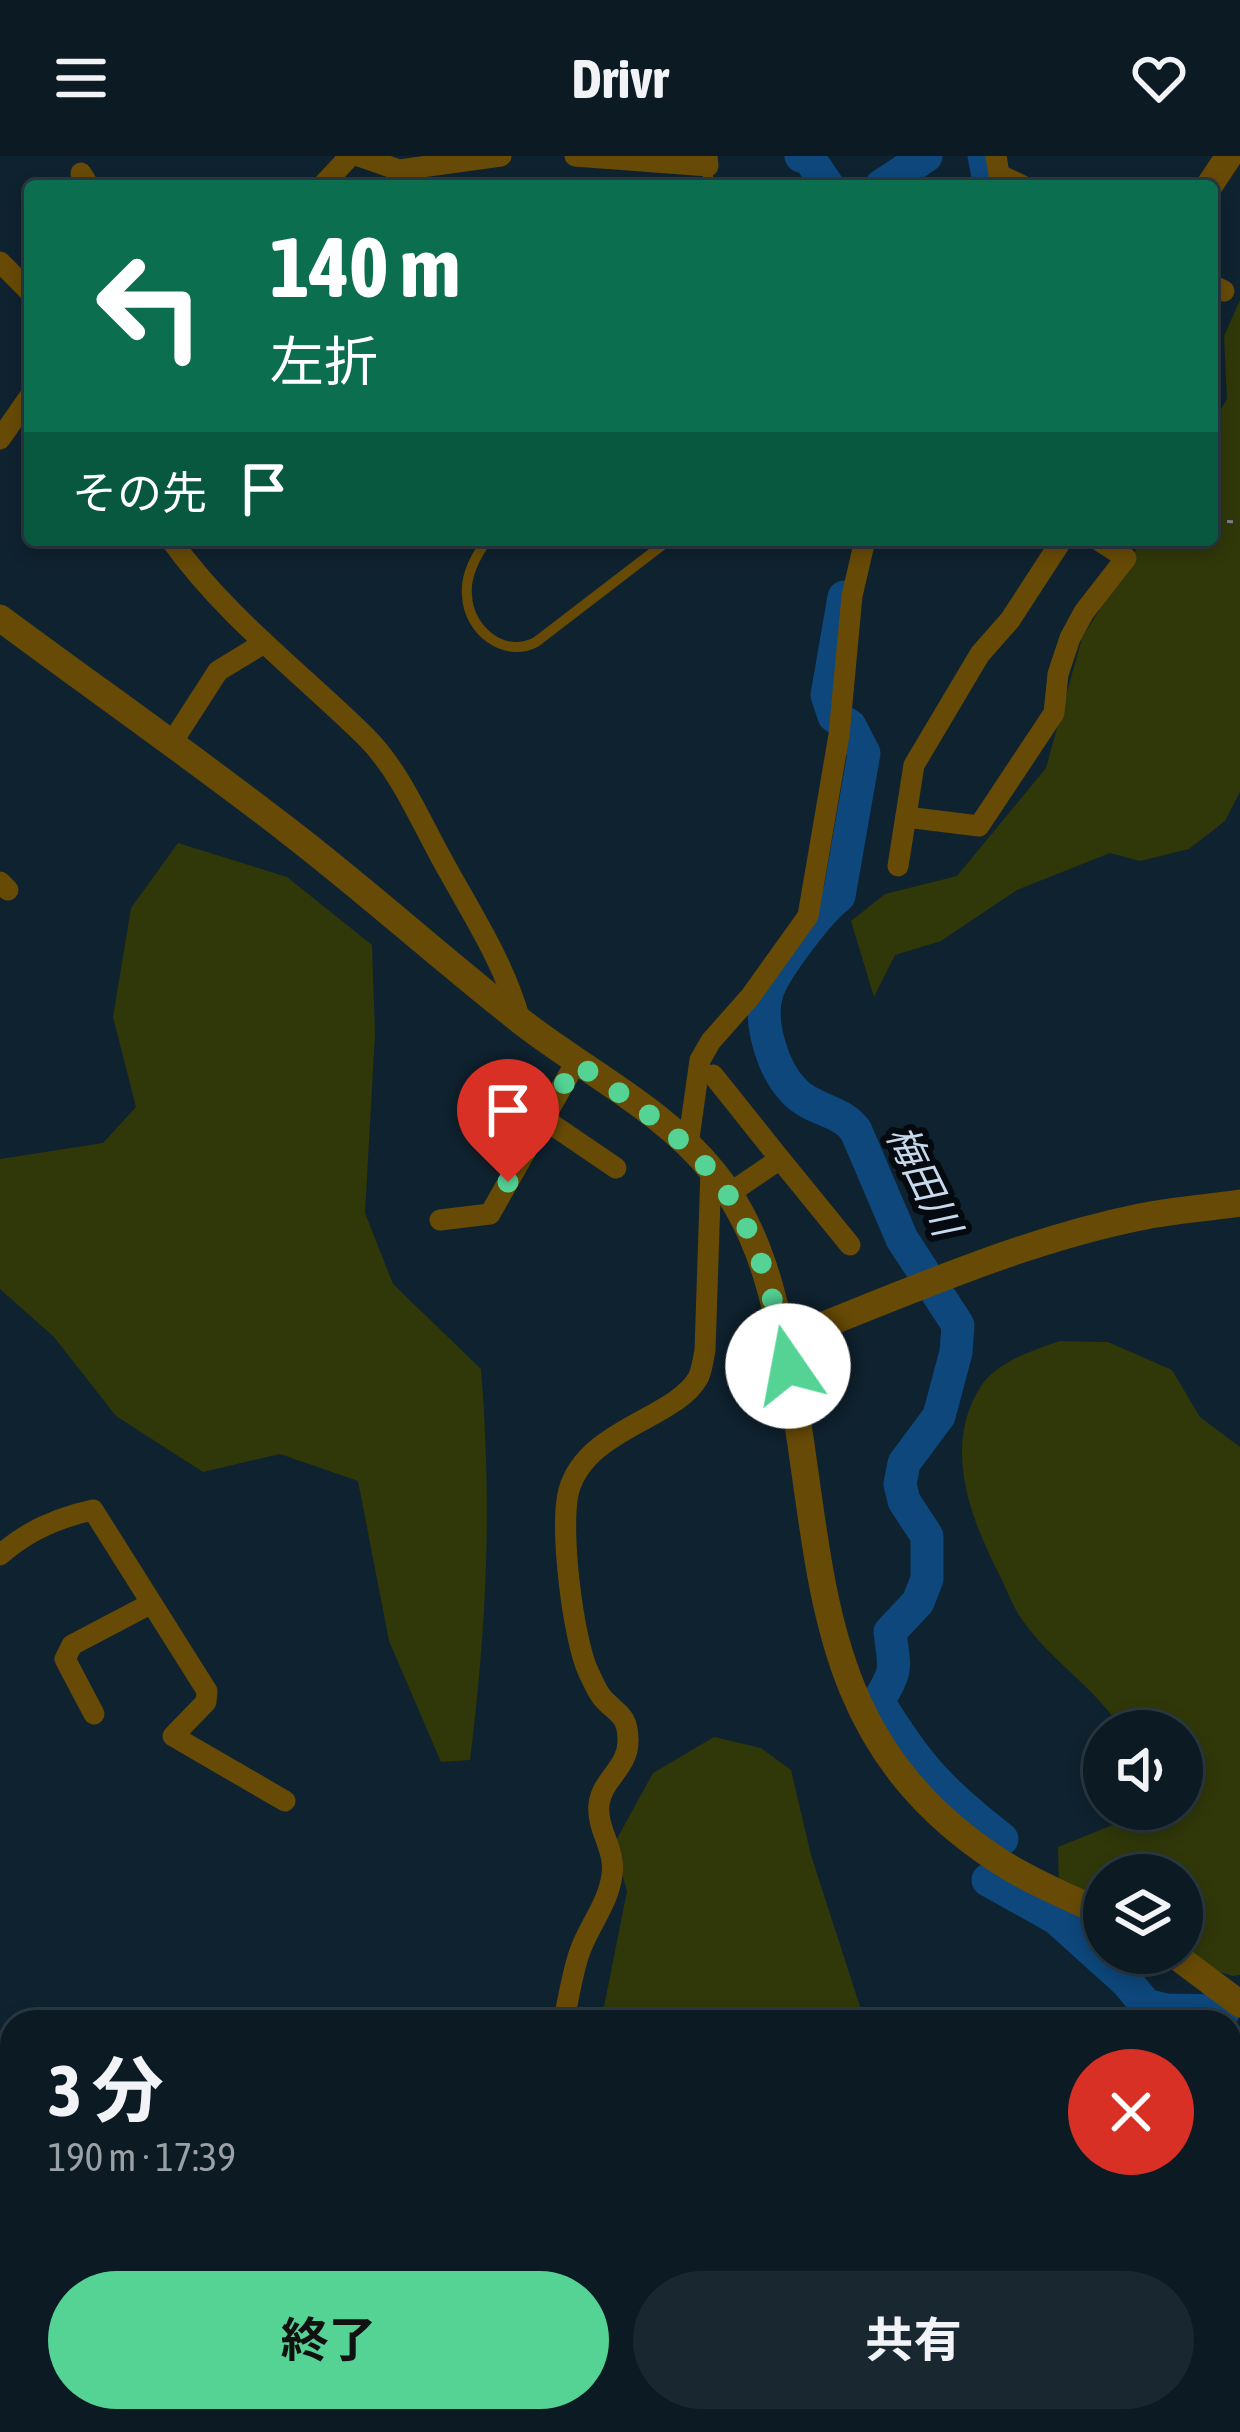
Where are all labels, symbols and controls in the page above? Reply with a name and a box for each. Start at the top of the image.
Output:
icon: menu [48,45,114,111]
icon: heart [1126,45,1192,111]
text: Drivr [572,48,668,109]
text: 140 m [270,219,460,315]
icon: left [72,228,228,384]
text: 左折 [270,331,378,392]
icon: arrive [231,456,297,522]
text: その先 [72,467,207,519]
pin [457,1059,559,1182]
icon: arrive [475,1077,541,1143]
water label: 梅田川 [879,1118,971,1246]
position arrow [725,1303,851,1429]
map controls [1083,1710,1203,1974]
button: sound [1083,1710,1203,1830]
button: layers [1083,1854,1203,1974]
text: 3 分 [48,2049,164,2131]
button: close [1068,2049,1194,2175]
text: 190 m · 17:39 [48,2135,236,2179]
button: 終了 [48,2271,609,2409]
button: 共有 [633,2271,1194,2409]

